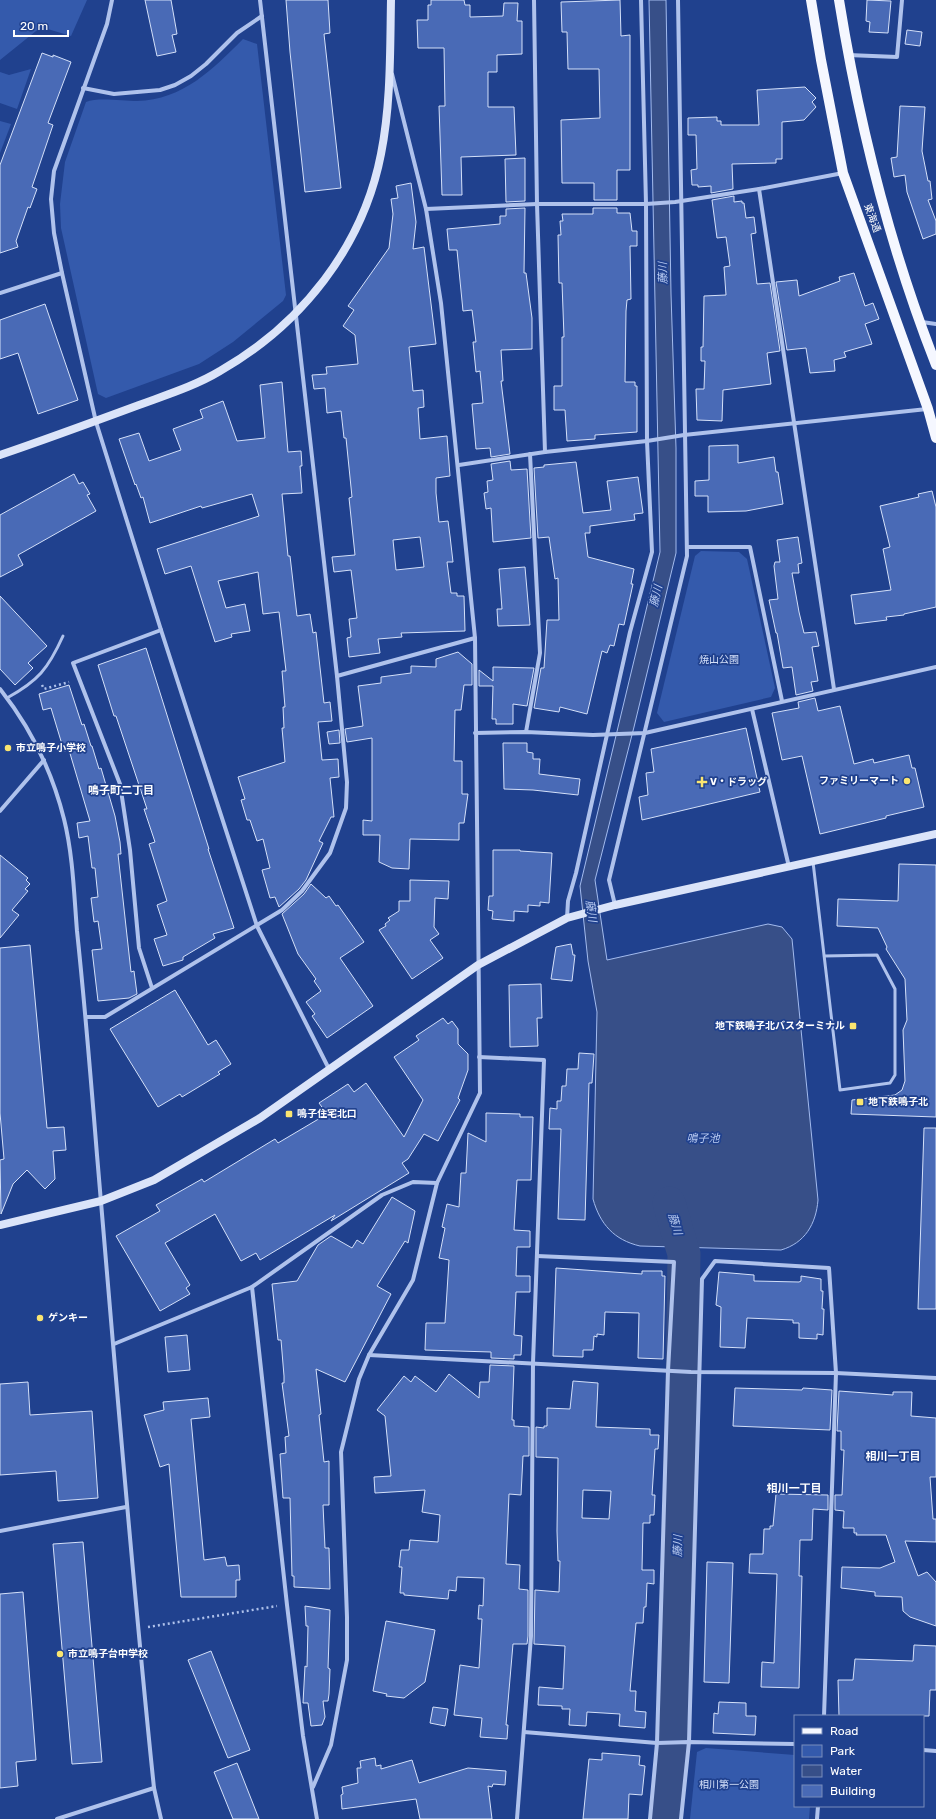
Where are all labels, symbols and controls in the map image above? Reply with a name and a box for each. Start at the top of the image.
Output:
scale bar [14,12,68,38]
text: 20 m [20,19,48,33]
street label: 東海通 [861,202,883,234]
water label: 藤川 [656,261,670,284]
water label: 藤川 [647,583,665,608]
park label: 焼山公園 [699,654,739,666]
place label: 市立鳴子小学校 [16,742,86,754]
marker: 市立鳴子小学校 [3,743,13,753]
place label: ファミリーマート [819,775,899,787]
place label: V・ドラッグ [710,776,767,788]
marker: ファミリーマート [902,776,912,786]
marker: V・ドラッグ [697,777,707,787]
district label: 鳴子町二丁目 [88,784,154,797]
water label: 藤川 [583,899,599,924]
place label: 地下鉄鳴子北バスターミナル [715,1020,845,1032]
marker: 地下鉄鳴子北バスターミナル [848,1021,858,1031]
place label: 地下鉄鳴子北 [868,1096,928,1108]
marker: 地下鉄鳴子北 [855,1097,865,1107]
place label: 鳴子住宅北口 [297,1108,357,1120]
marker: 鳴子住宅北口 [284,1109,294,1119]
water label: 鳴子池 [687,1132,720,1145]
water label: 藤川 [666,1212,685,1237]
place label: ゲンキー [48,1312,88,1324]
marker: ゲンキー [35,1313,45,1323]
district label: 相川一丁目 [866,1450,921,1463]
district label: 相川一丁目 [767,1482,822,1495]
water label: 藤川 [671,1534,685,1557]
place label: 市立鳴子台中学校 [68,1648,148,1660]
marker: 市立鳴子台中学校 [55,1649,65,1659]
legend [794,1715,924,1807]
text: Road [830,1724,858,1738]
text: Park [830,1744,856,1758]
text: Water [830,1764,862,1778]
park label: 相川第一公園 [699,1779,759,1791]
text: Building [830,1784,876,1798]

